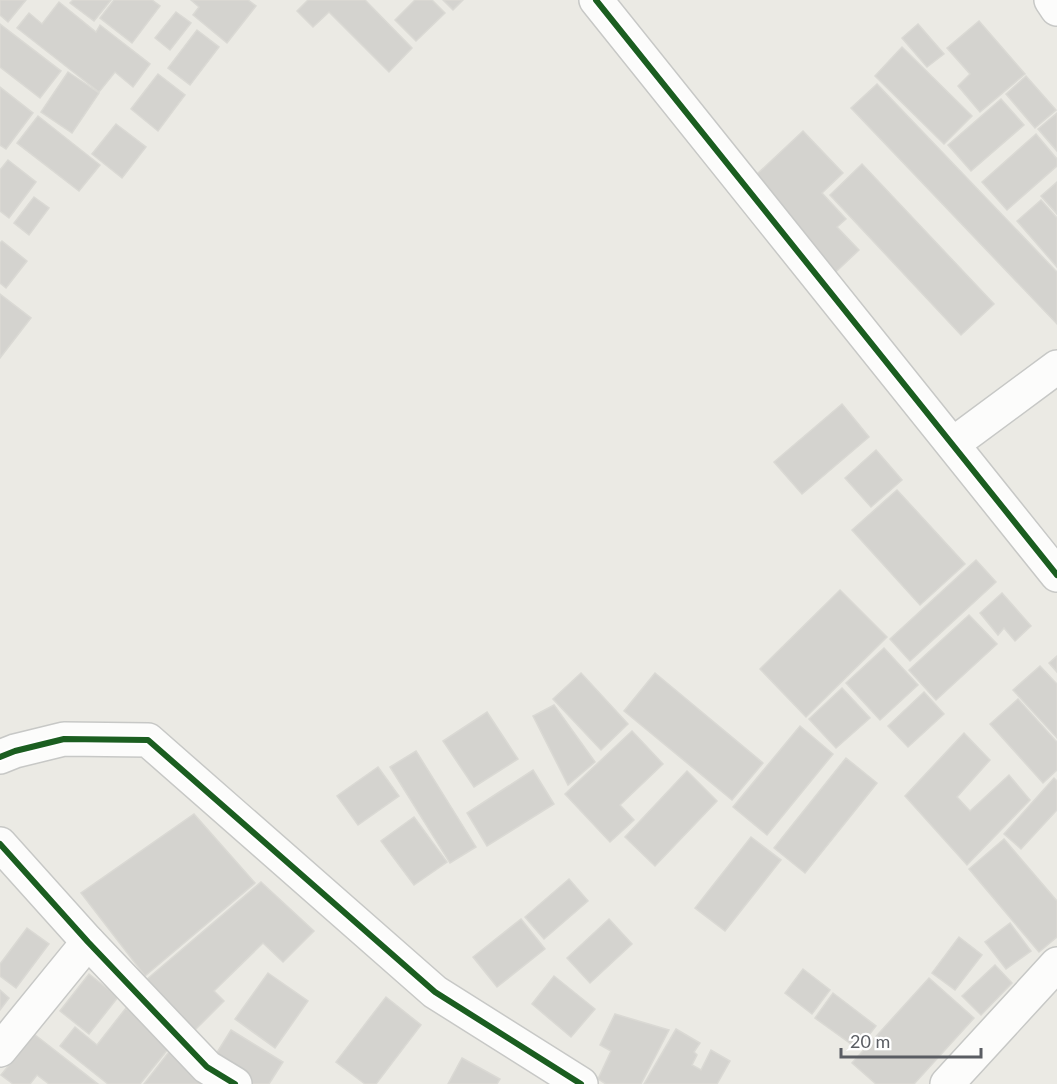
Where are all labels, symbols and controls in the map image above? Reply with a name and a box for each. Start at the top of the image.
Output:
scale bar [841,1021,980,1059]
text: 20 m [850,1030,890,1052]

